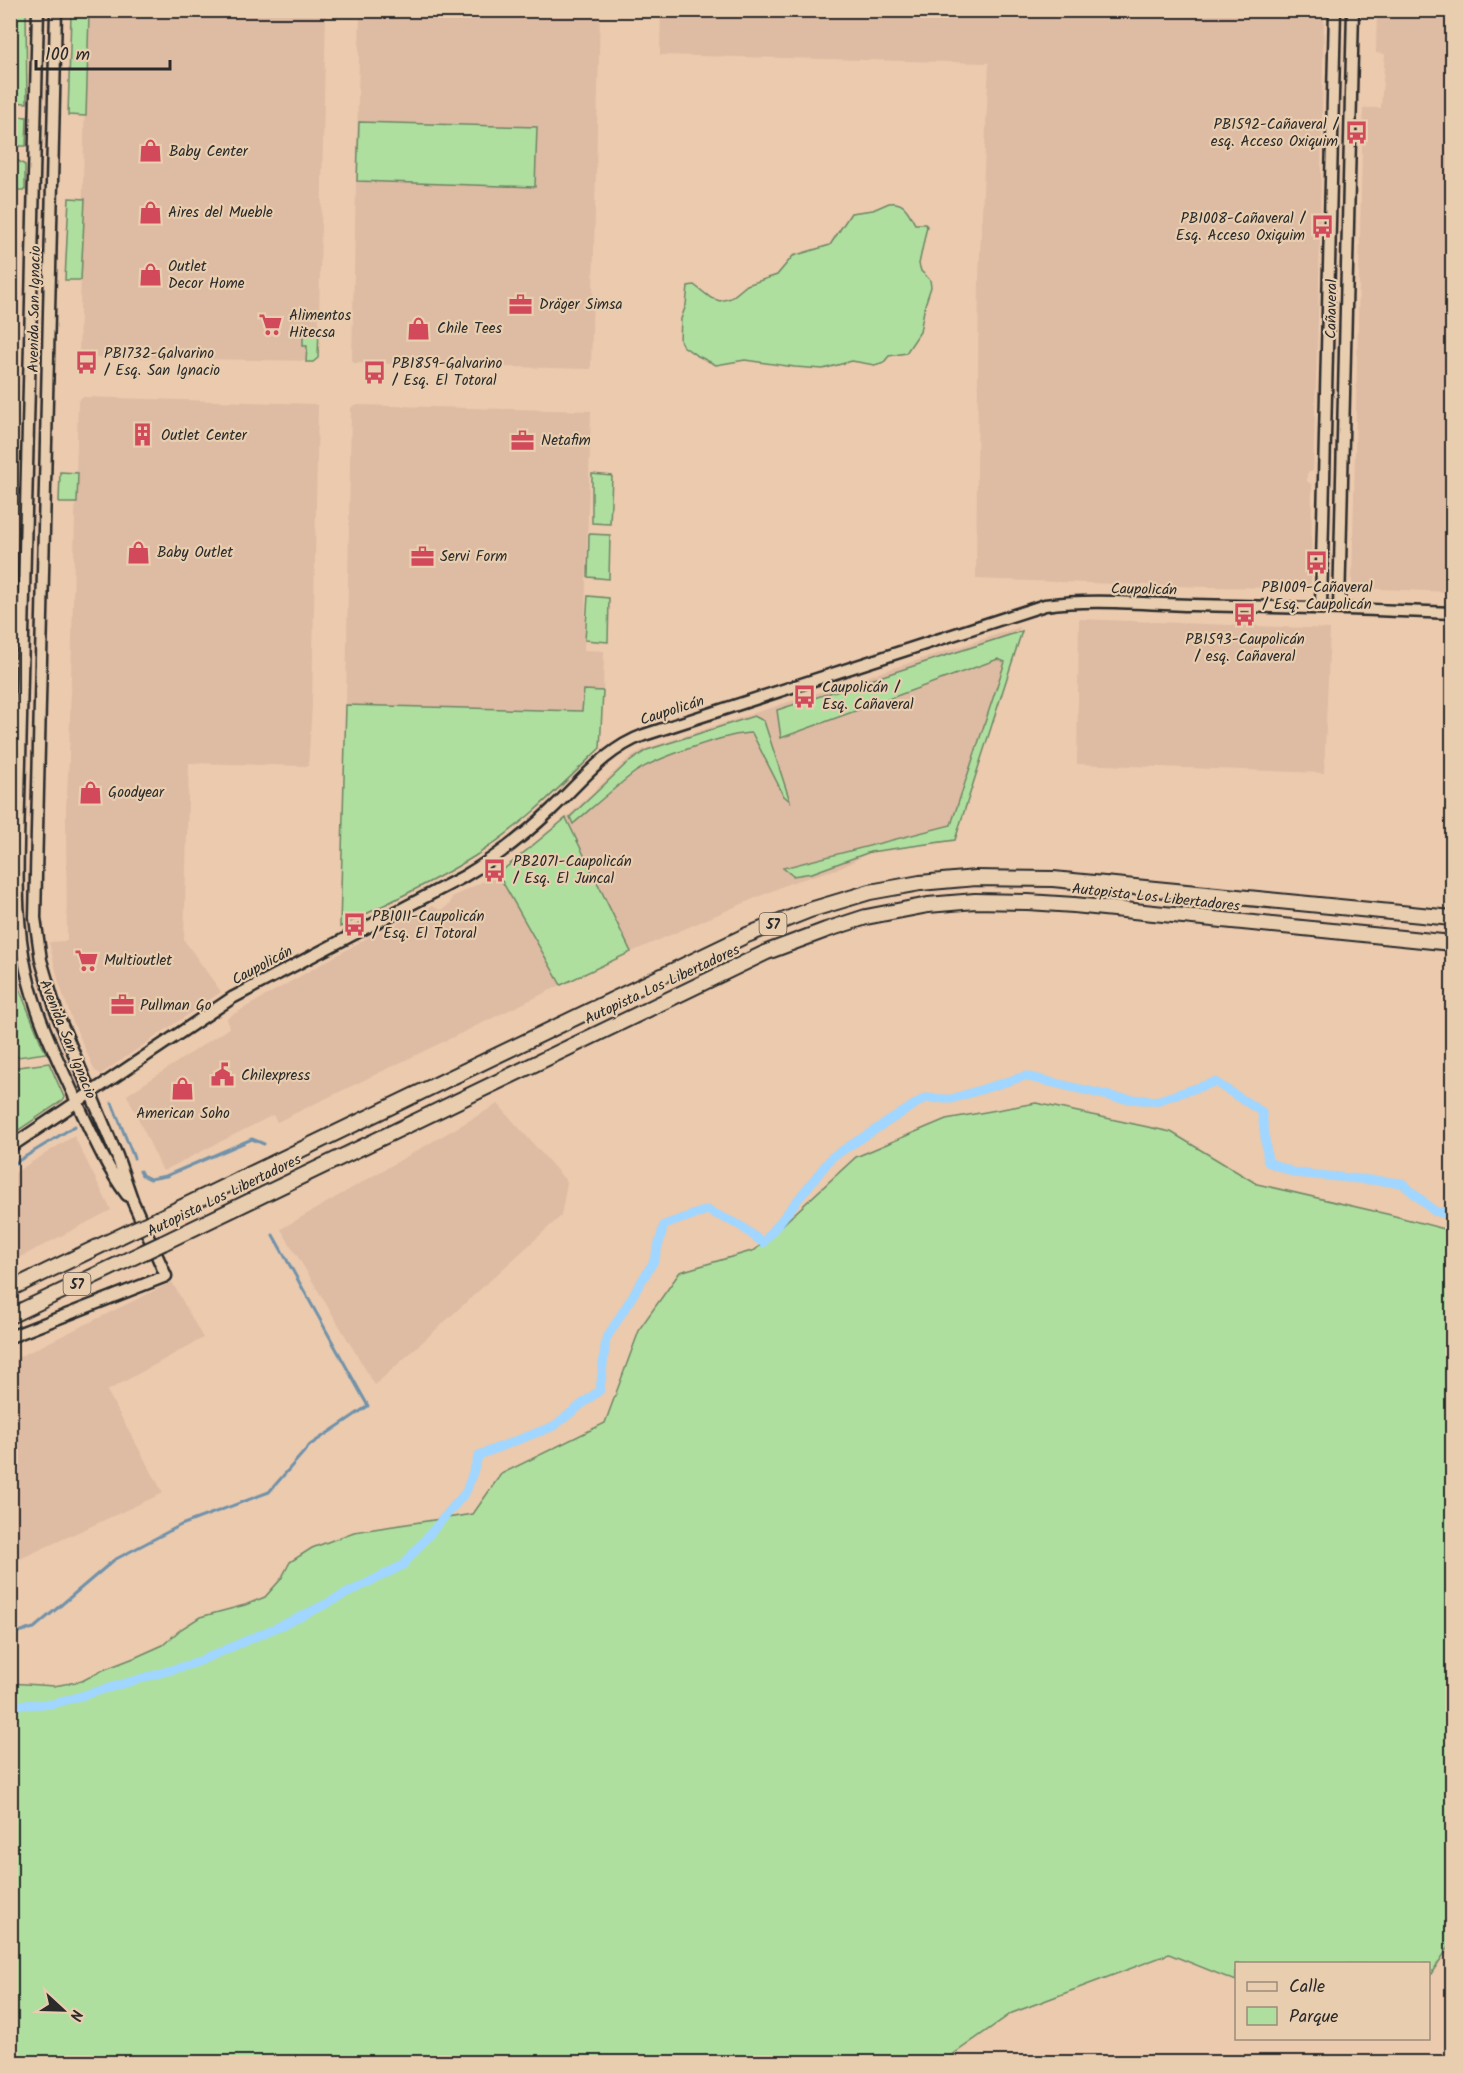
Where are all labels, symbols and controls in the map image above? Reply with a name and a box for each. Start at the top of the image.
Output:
scale bar [36,33,170,71]
text: 100 m [45,41,90,70]
place label: PB1592-Cañaveral / esq. Acceso Oxiquim [1211,113,1340,154]
bus stop icon: PB1592-Cañaveral / esq. Acceso Oxiquim [1343,120,1369,146]
shop icon: Baby Center [138,138,164,164]
place label: Baby Center [169,140,249,164]
shop icon: Aires del Mueble [137,199,163,225]
place label: Aires del Mueble [168,201,273,225]
place label: PB1008-Cañaveral / Esq. Acceso Oxiquim [1176,207,1307,248]
bus stop icon: PB1008-Cañaveral / Esq. Acceso Oxiquim [1310,214,1336,240]
street label: Avenida San Ignacio [22,245,48,373]
place label: Outlet Decor Home [168,255,245,296]
shop icon: Outlet Decor Home [137,262,163,288]
street label: Cañaveral [1319,279,1345,339]
office icon: Dräger Simsa [508,291,534,317]
place label: Dräger Simsa [539,293,622,317]
place label: Alimentos Hitecsa [289,304,352,345]
supermarket icon: Alimentos Hitecsa [258,311,284,337]
shop icon: Chile Tees [406,315,432,341]
place label: Chile Tees [437,317,503,341]
place label: PB1732-Galvarino / Esq. San Ignacio [104,342,220,383]
bus stop icon: PB1732-Galvarino / Esq. San Ignacio [73,349,99,375]
place label: PB1859-Galvarino / Esq. El Totoral [392,352,502,393]
bus stop icon: PB1859-Galvarino / Esq. El Totoral [361,359,387,385]
building icon: Outlet Center [130,422,156,448]
place label: Outlet Center [161,424,248,448]
office icon: Netafim [510,427,536,453]
place label: Netafim [541,429,591,453]
shop icon: Baby Outlet [126,539,152,565]
place label: Baby Outlet [157,541,233,565]
office icon: Servi Form [409,543,435,569]
place label: Servi Form [440,545,507,569]
bus stop icon: PB1009-Cañaveral / Esq. Caupolicán [1304,550,1330,576]
place label: PB1009-Cañaveral / Esq. Caupolicán [1261,576,1373,617]
street label: Caupolicán [1111,577,1177,603]
bus stop icon: PB1593-Caupolicán / esq. Cañaveral [1232,602,1258,628]
place label: PB1593-Caupolicán / esq. Cañaveral [1185,628,1305,669]
place label: Caupolicán / Esq. Cañaveral [822,676,914,717]
bus stop icon: Caupolicán / Esq. Cañaveral [791,683,817,709]
street label: Caupolicán [637,689,707,733]
shop icon: Goodyear [77,779,103,805]
place label: Goodyear [108,781,165,805]
place label: PB2071-Caupolicán / Esq. El Juncal [513,850,632,891]
bus stop icon: PB2071-Caupolicán / Esq. El Juncal [482,857,508,883]
street label: Autopista Los Libertadores [1071,877,1242,919]
place label: PB1011-Caupolicán / Esq. El Totoral [372,905,484,946]
bus stop icon: PB1011-Caupolicán / Esq. El Totoral [341,912,367,938]
road number: 57 [760,913,786,935]
street label: Autopista Los Libertadores [581,938,745,1031]
street label: Caupolicán [228,940,297,992]
supermarket icon: Multioutlet [73,947,99,973]
place label: Multioutlet [104,949,172,973]
street label: Avenida San Ignacio [32,976,102,1103]
office icon: Pullman Go [109,992,135,1018]
place label: Pullman Go [140,994,212,1018]
public building icon: Chilexpress [210,1062,236,1088]
place label: Chilexpress [241,1064,311,1088]
shop icon: American Soho [170,1076,196,1102]
place label: American Soho [136,1102,230,1126]
street label: Autopista Los Libertadores [143,1148,306,1244]
road number: 57 [64,1273,90,1295]
legend [1235,1962,1430,2040]
text: Calle [1289,1973,1325,2002]
north arrow [33,1980,93,2040]
text: Parque [1289,2003,1338,2032]
text: N [62,2006,89,2024]

